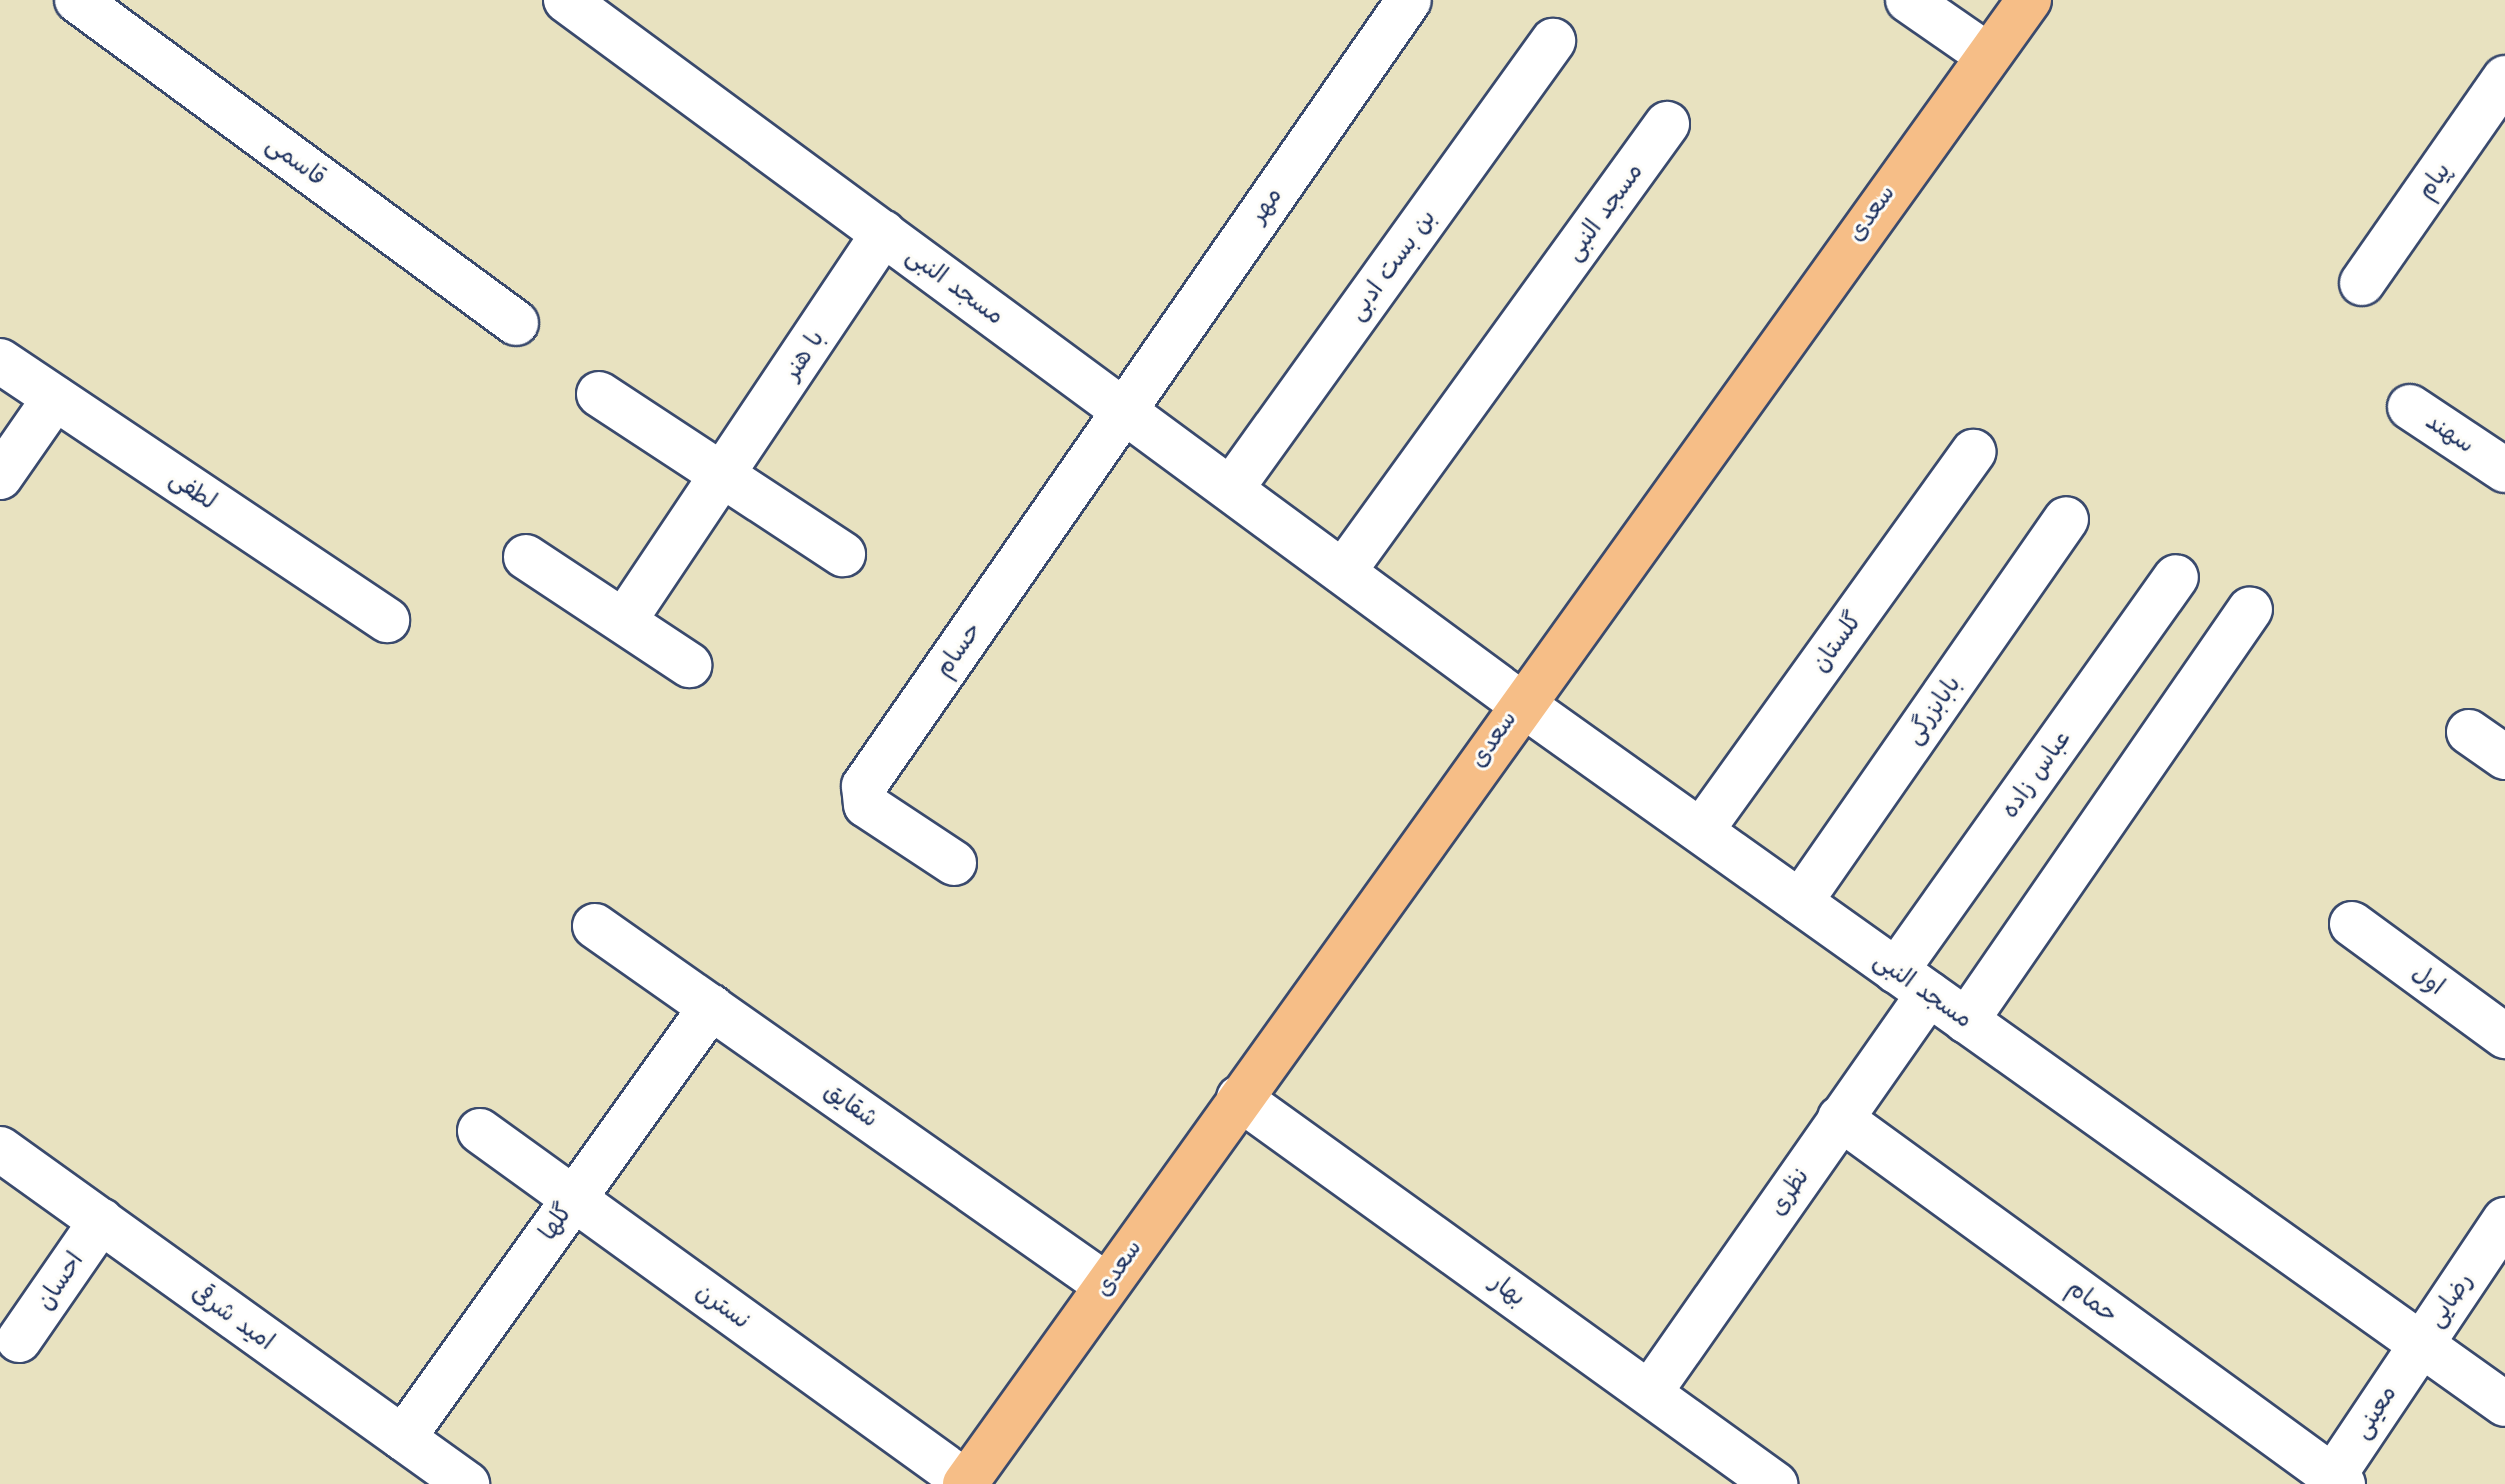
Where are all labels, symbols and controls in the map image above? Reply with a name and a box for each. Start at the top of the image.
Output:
street label: قاسمی [261,130,331,192]
street label: پیام [2411,157,2457,205]
street label: مسجد النبی [1559,158,1649,266]
street label: سعدی [1841,179,1901,247]
street label: مهر [1244,182,1288,228]
street label: بن بست ادبی [1342,204,1442,326]
street label: مسجد النبی [901,241,1009,331]
street label: با هنر [777,325,831,385]
street label: سهند [2420,407,2480,459]
street label: لطفی [164,464,222,516]
street label: گلستان [1806,606,1868,678]
street label: حسام [929,617,987,683]
street label: بابابزرگی [1899,670,1967,750]
street label: سعدی [1463,705,1523,773]
street label: عباس زاده [1995,724,2077,824]
street label: مسجد النبی [1868,946,1978,1034]
street label: اول [2406,959,2450,1001]
street label: شقایق [819,1076,883,1134]
street label: نظری [1763,1163,1815,1221]
street label: گلها [533,1198,579,1246]
street label: سعدی [1088,1234,1148,1302]
street label: احسان [30,1247,90,1315]
street label: رضایی [2421,1267,2479,1333]
street label: بهار [1485,1268,1531,1312]
street label: حمام [2061,1273,2123,1329]
street label: نسترن [690,1277,756,1335]
street label: امید شرقی [186,1278,280,1356]
street label: معینی [2347,1380,2403,1444]

